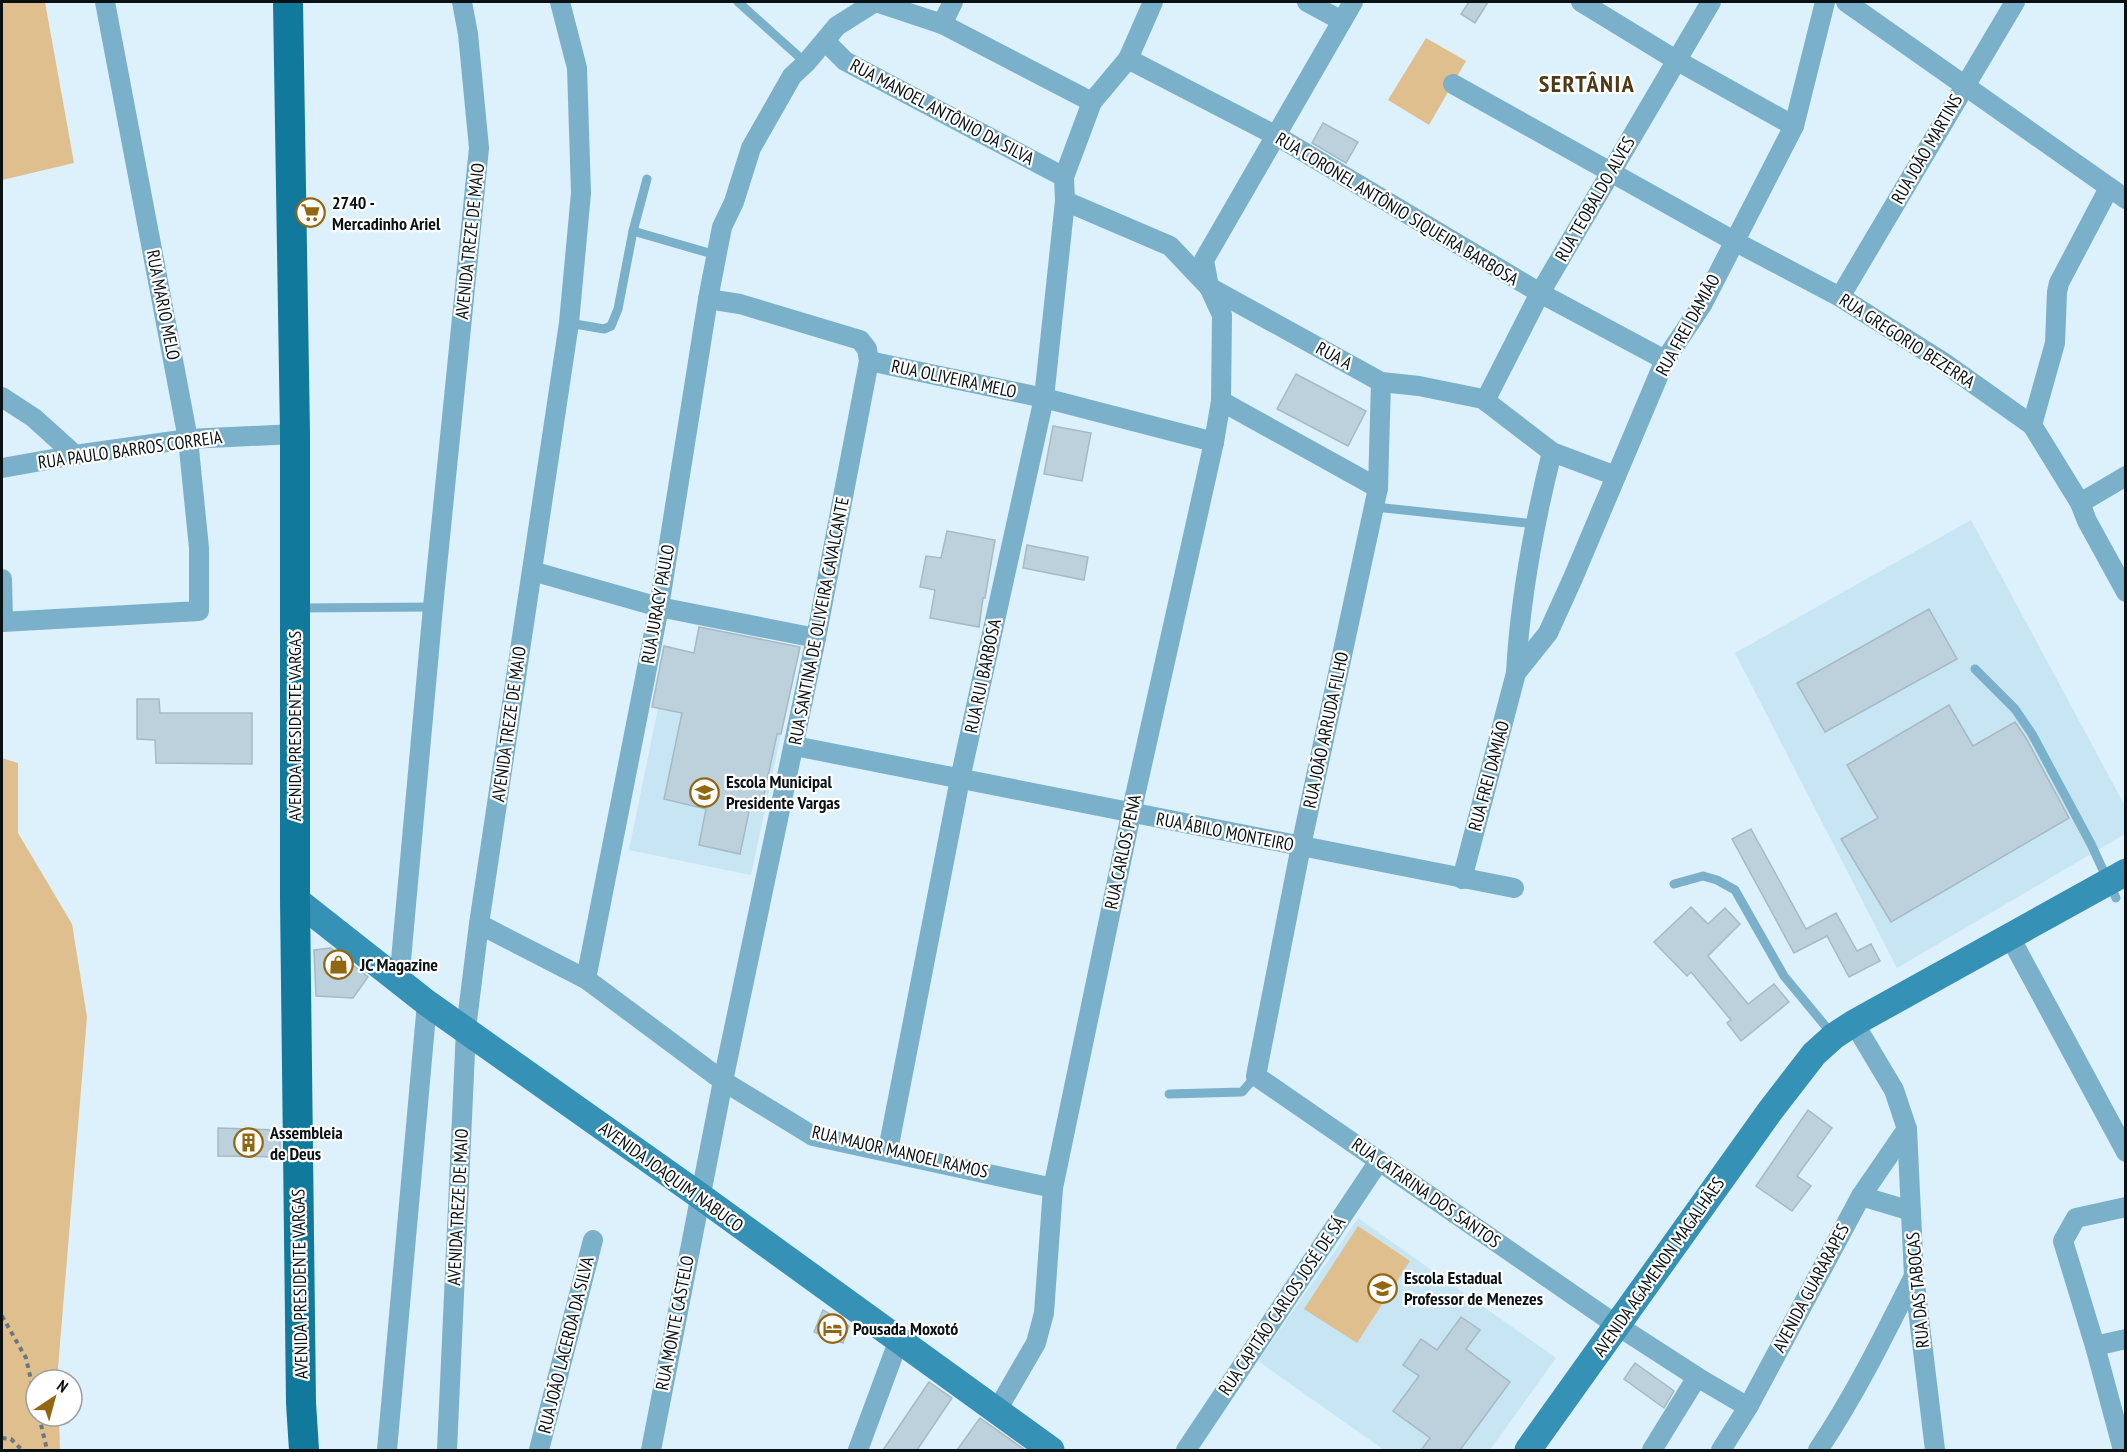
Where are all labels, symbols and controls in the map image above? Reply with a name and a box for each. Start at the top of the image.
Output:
street label: RUA MANOEL ANTÔNIO DA SILVA [846,53,1039,170]
district label: SERTÂNIA [1539,68,1635,99]
street label: RUA JOÃO MARTINS [1886,90,1967,208]
street label: RUA CORONEL ANTÔNIO SIQUEIRA BARBOSA [1272,127,1523,291]
street label: RUA TEOBALDO ALVES [1550,132,1640,265]
street label: AVENIDA TREZE DE MAIO [450,162,489,320]
place label: 2740 - Mercadinho Ariel [332,191,441,235]
supermarket icon: 2740 - Mercadinho Ariel [295,197,327,229]
street label: RUA MARIO MELO [142,248,185,362]
street label: RUA FREI DAMIÃO [1650,270,1725,380]
street label: RUA GREGORIO BEZERRA [1835,288,1980,393]
street label: RUA A [1312,336,1357,375]
street label: RUA OLIVEIRA MELO [890,354,1019,403]
street label: RUA PAULO BARROS CORREIA [36,425,224,474]
street label: RUA SANTINA DE OLIVEIRA CAVALCANTE [783,495,854,747]
street label: RUA JURACY PAULO [636,542,679,665]
street label: RUA RUI BARBOSA [959,616,1006,735]
street label: AVENIDA PRESIDENTE VARGAS [283,631,306,821]
street label: AVENIDA TREZE DE MAIO [486,644,531,803]
street label: RUA JOÃO ARRUDA FILHO [1298,649,1353,810]
street label: RUA FREI DAMIÃO [1463,718,1514,833]
place label: Escola Municipal Presidente Vargas [726,770,840,814]
school or university icon: Escola Municipal Presidente Vargas [689,776,721,808]
street label: RUA CARLOS PENA [1099,792,1146,911]
street label: RUA ÁBILO MONTEIRO [1154,807,1296,856]
shop icon: JC Magazine [323,949,355,981]
place label: JC Magazine [359,953,438,976]
street label: AVENIDA JOAQUIM NABUCO [595,1116,748,1237]
street label: RUA MAJOR MANOEL RAMOS [810,1120,991,1183]
place label: Assembleia de Deus [269,1121,343,1165]
building icon: Assembleia de Deus [233,1127,265,1159]
street label: AVENIDA TREZE DE MAIO [442,1128,473,1286]
street label: RUA CATARINA DOS SANTOS [1347,1133,1505,1253]
street label: AVENIDA AGAMENON MAGALHÃES [1588,1172,1730,1361]
street label: AVENIDA PRESIDENTE VARGAS [286,1188,313,1379]
street label: RUA CAPITÃO CARLOS JOSÉ DE SÁ [1213,1212,1350,1400]
street label: AVENIDA GUARARAPES [1767,1219,1854,1356]
street label: RUA DAS TABOCAS [1901,1231,1934,1349]
street label: RUA JOÃO LACERDA DA SILVA [532,1254,599,1436]
street label: RUA MONTE CASTELO [650,1254,699,1392]
place label: Escola Estadual Professor de Menezes [1404,1266,1543,1310]
school or university icon: Escola Estadual Professor de Menezes [1367,1272,1399,1304]
hotel icon: Pousada Moxotó [816,1313,848,1345]
place label: Pousada Moxotó [853,1317,958,1340]
north arrow [24,1368,84,1428]
text: N [53,1375,72,1396]

